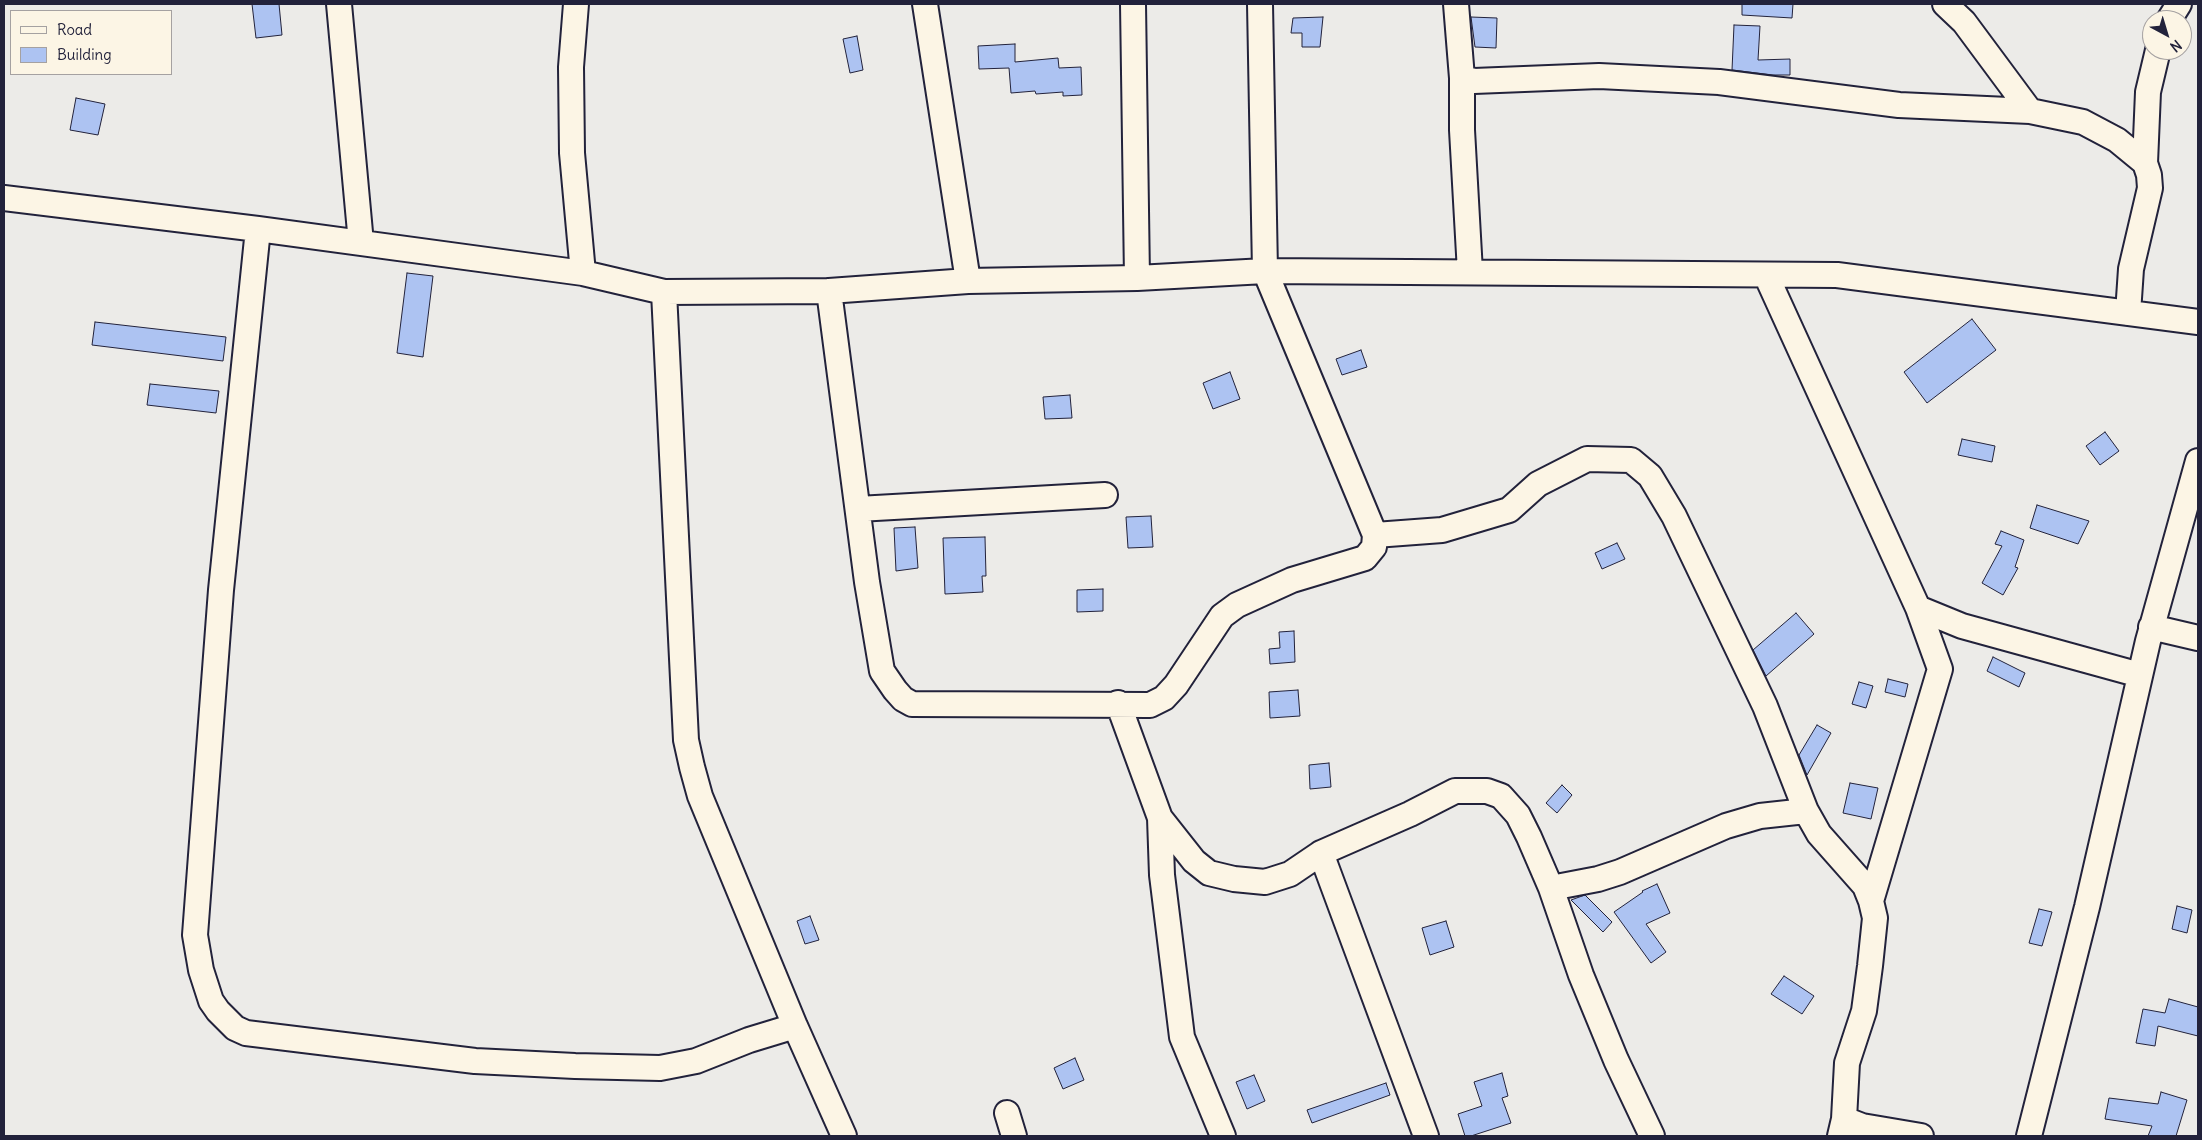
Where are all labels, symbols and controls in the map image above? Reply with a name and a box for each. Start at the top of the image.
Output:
legend [10,10,172,75]
north arrow [2142,10,2192,60]
text: Road [57,20,92,39]
text: N [2166,36,2185,56]
text: Building [57,45,112,64]

